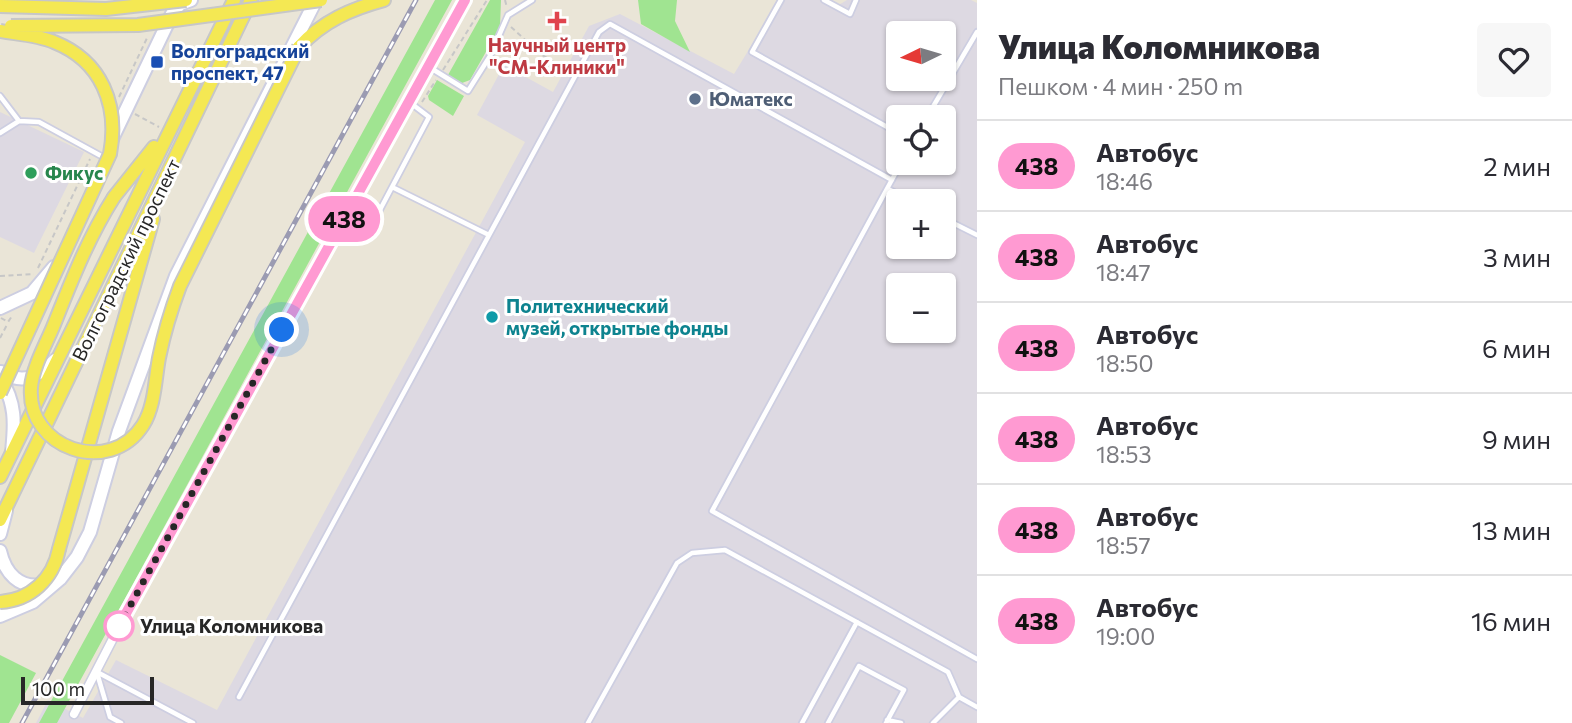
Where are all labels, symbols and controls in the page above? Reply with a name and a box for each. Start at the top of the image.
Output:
marker: Научный центр "СМ-Клиники" [547,11,567,31]
north arrow [886,21,956,91]
map controls [886,21,956,343]
button: heart [1477,23,1551,97]
text: Улица Коломникова [998,25,1320,66]
place label: Научный центр "СМ-Клиники" [488,33,626,78]
place label: Волгоградский проспект, 47 [171,39,309,84]
marker: Волгоградский проспект, 47 [149,54,165,70]
text: Пешком · 4 мин · 250 m [998,72,1243,100]
place label: Юматекс [709,87,793,110]
marker: Юматекс [687,91,703,107]
button: locate [886,105,956,175]
text: Автобус [1096,136,1198,167]
text: 2 мин [1483,150,1551,181]
text: 438 [1015,151,1058,180]
street label: Волгоградский проспект [67,155,185,365]
place label: Фикус [45,161,103,184]
marker: Фикус [23,165,39,181]
text: 18:46 [1096,167,1153,195]
button: + [886,189,956,259]
line badge: 438 [304,196,384,242]
text: 438 [322,204,366,233]
text: Автобус [1096,227,1198,258]
text: 3 мин [1483,241,1551,272]
text: 438 [1015,242,1058,271]
text: 18:47 [1096,258,1151,286]
button: − [886,273,956,343]
place label: Политехнический музей, открытые фонды [506,294,728,339]
marker: Политехнический музей, открытые фонды [484,309,500,325]
your location [264,312,299,347]
text: Автобус [1096,318,1198,349]
text: 6 мин [1482,332,1551,363]
text: 438 [1015,333,1058,362]
text: 18:50 [1096,349,1153,377]
text: Автобус [1096,409,1198,440]
text: 9 мин [1482,423,1551,454]
text: 438 [1015,424,1058,453]
text: 18:53 [1096,440,1152,468]
text: Автобус [1096,500,1198,531]
text: 13 мин [1472,514,1551,545]
text: 438 [1015,515,1058,544]
text: 18:57 [1096,531,1151,559]
text: Автобус [1096,591,1198,622]
text: 16 мин [1471,605,1551,636]
text: 438 [1015,606,1058,635]
marker: Улица Коломникова [104,611,134,641]
place label: Улица Коломникова [140,614,323,637]
text: 19:00 [1096,622,1155,650]
scale bar [21,674,154,706]
text: 100 m [32,677,85,700]

